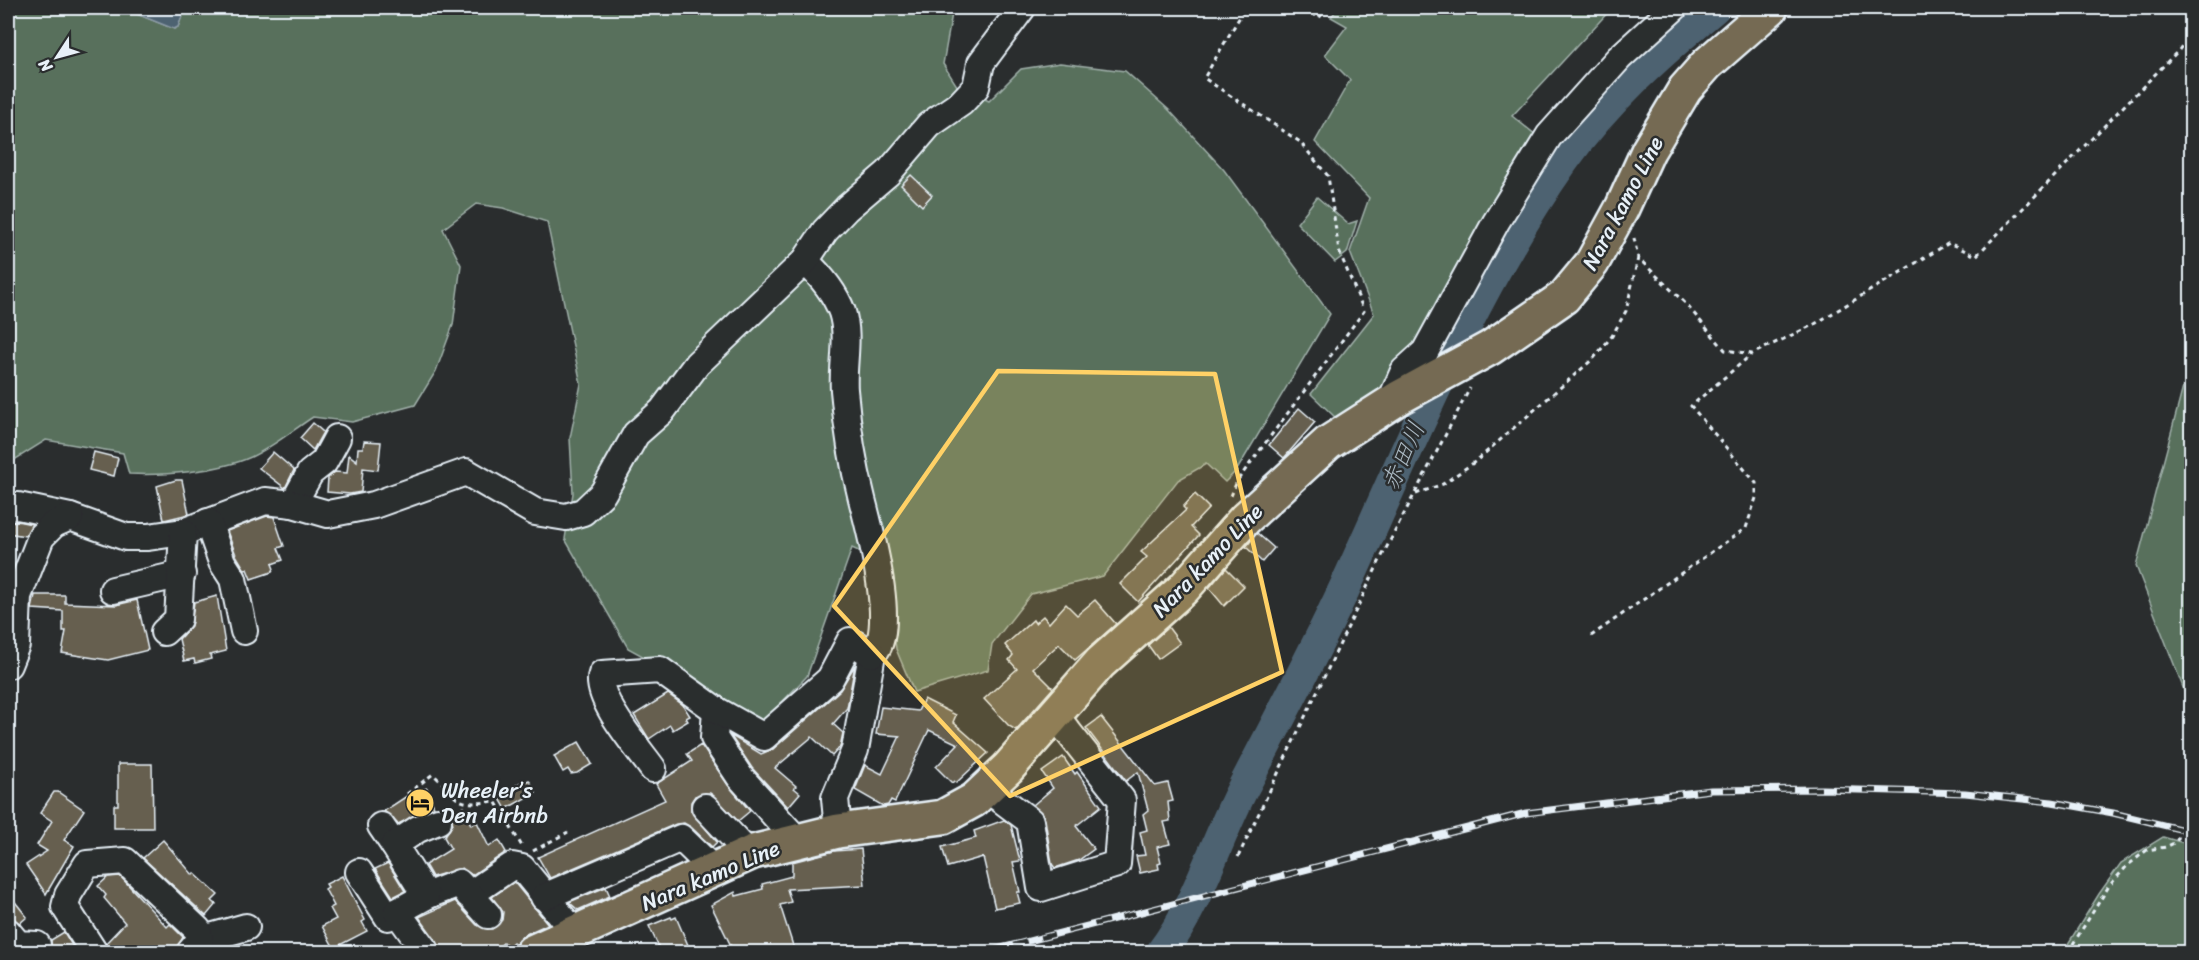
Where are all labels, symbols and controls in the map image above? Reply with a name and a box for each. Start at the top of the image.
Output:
north arrow [27,27,87,87]
text: N [30,52,61,79]
street label: Nara kamo Line [1571,129,1674,277]
water label: 赤田川 [1369,415,1437,497]
street label: Nara kamo Line [1142,494,1273,627]
place label: Wheeler’s Den Airbnb [441,771,548,835]
hotel icon: Wheeler’s Den Airbnb [404,787,436,819]
street label: Nara kamo Line [635,829,786,922]

